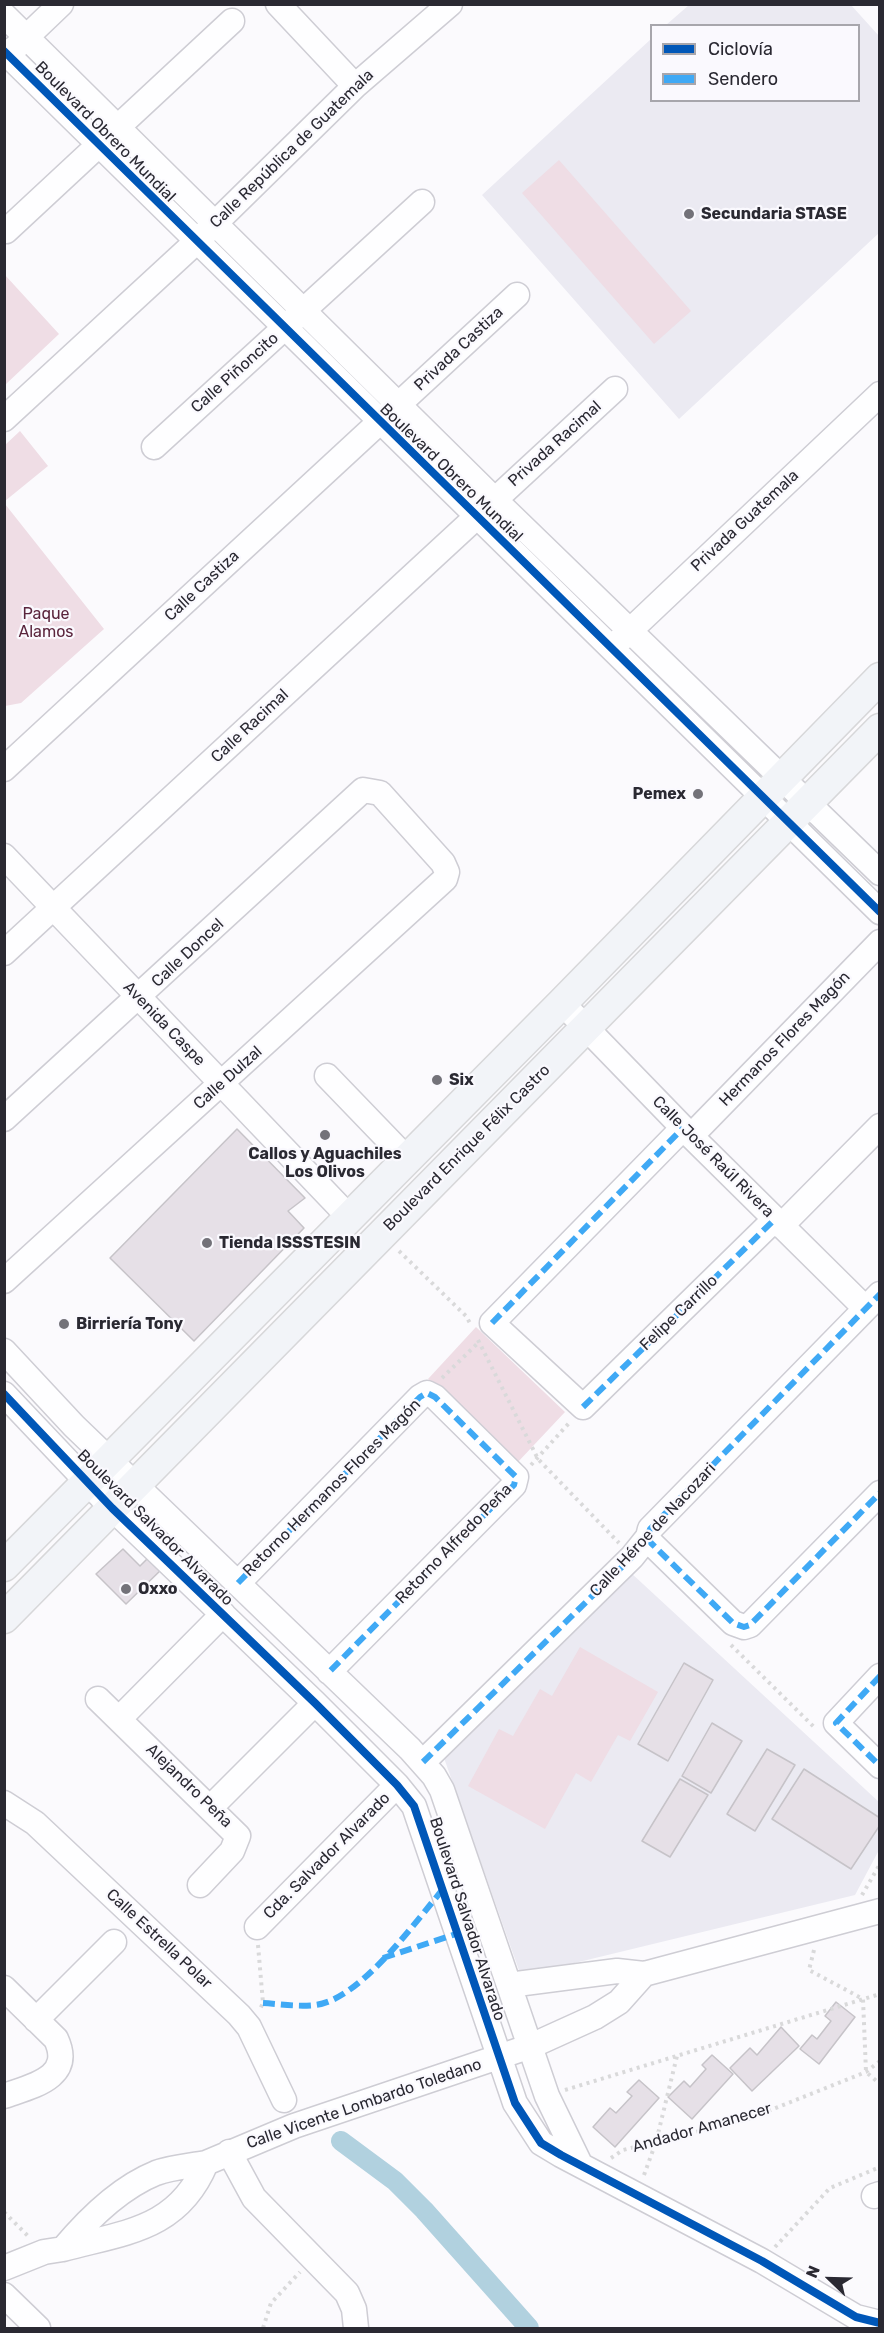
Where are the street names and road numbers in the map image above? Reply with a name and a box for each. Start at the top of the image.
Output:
street label: Boulevard Obrero Mundial [31,58,179,206]
street label: Calle República de Guatemala [206,66,378,232]
street label: Privada Castiza [411,303,507,395]
street label: Calle Piñoncito [187,329,283,417]
street label: Privada Racimal [504,397,606,491]
street label: Boulevard Obrero Mundial [376,400,526,546]
street label: Privada Guatemala [687,466,803,576]
street label: Calle Castiza [161,547,243,625]
street label: Calle Racimal [207,685,293,767]
street label: Calle Doncel [148,915,228,991]
street label: Hermanos Flores Magón [716,968,854,1110]
street label: Avenida Caspe [119,978,209,1070]
street label: Calle Dulzal [190,1042,266,1114]
street label: Boulevard Enrique Félix Castro [380,1061,554,1235]
street label: Calle José Raúl Rivera [648,1092,778,1222]
street label: Felipe Carrillo [636,1271,722,1355]
street label: Retorno Hermanos Flores Magón [239,1395,425,1581]
street label: Boulevard Salvador Alvarado [73,1446,237,1610]
street label: Calle Héroe de Nacozari [586,1459,720,1601]
street label: Retorno Alfredo Peña [392,1480,516,1608]
street label: Alejandro Peña [142,1740,236,1832]
street label: Cda. Salvador Alvarado [260,1789,394,1923]
street label: Boulevard Salvador Alvarado [425,1815,509,2023]
street label: Calle Estrella Polar [102,1885,216,1993]
street label: Calle Vicente Lombardo Toledano [244,2055,484,2153]
street label: Andador Amanecer [630,2099,774,2157]

